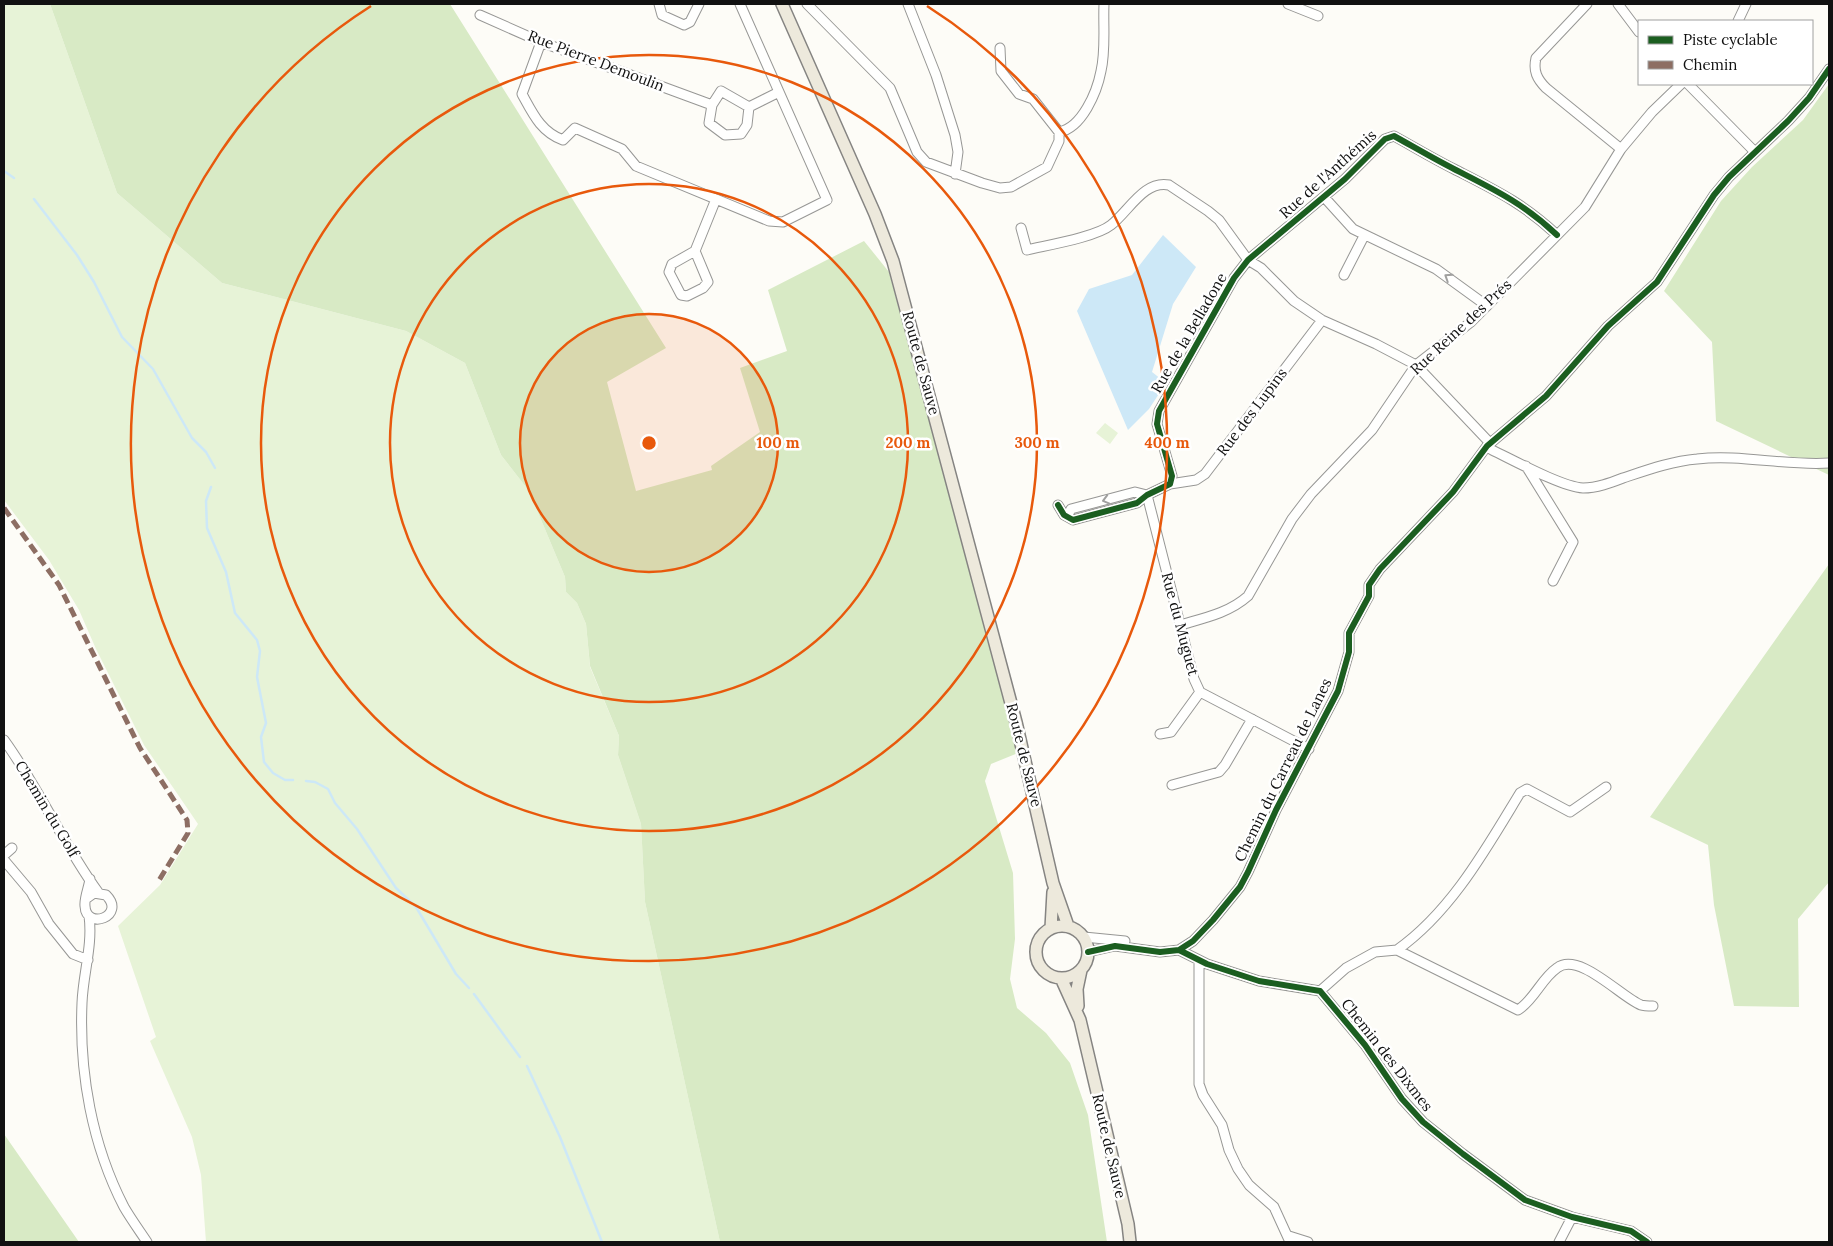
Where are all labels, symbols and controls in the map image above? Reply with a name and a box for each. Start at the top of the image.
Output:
legend [1638,20,1813,85]
street label: Rue Pierre Demoulin [525,26,667,95]
text: Piste cyclable [1683,30,1778,49]
text: Chemin [1683,55,1737,74]
street label: Rue de l'Anthémis [1275,125,1380,222]
street label: Rue de la Belladone [1146,269,1231,396]
one-way arrow [1444,274,1453,283]
street label: Rue Reine des Prés [1406,275,1515,379]
street label: Route de Sauve [899,309,944,417]
street label: Rue des Lupins [1212,364,1291,459]
text: 100 m [757,433,800,452]
text: 200 m [886,433,931,452]
text: 300 m [1014,433,1060,452]
text: 400 m [1144,433,1190,452]
centre of rings [640,434,658,452]
one-way arrow [1101,494,1110,505]
street label: Rue du Muguet [1158,570,1203,678]
street label: Chemin du Carreau de Lanes [1230,675,1335,865]
street label: Route de Sauve [1002,701,1047,809]
street label: Chemin du Golf [11,757,84,861]
street label: Chemin des Dixmes [1337,994,1437,1115]
street label: Route de Sauve [1088,1092,1131,1200]

